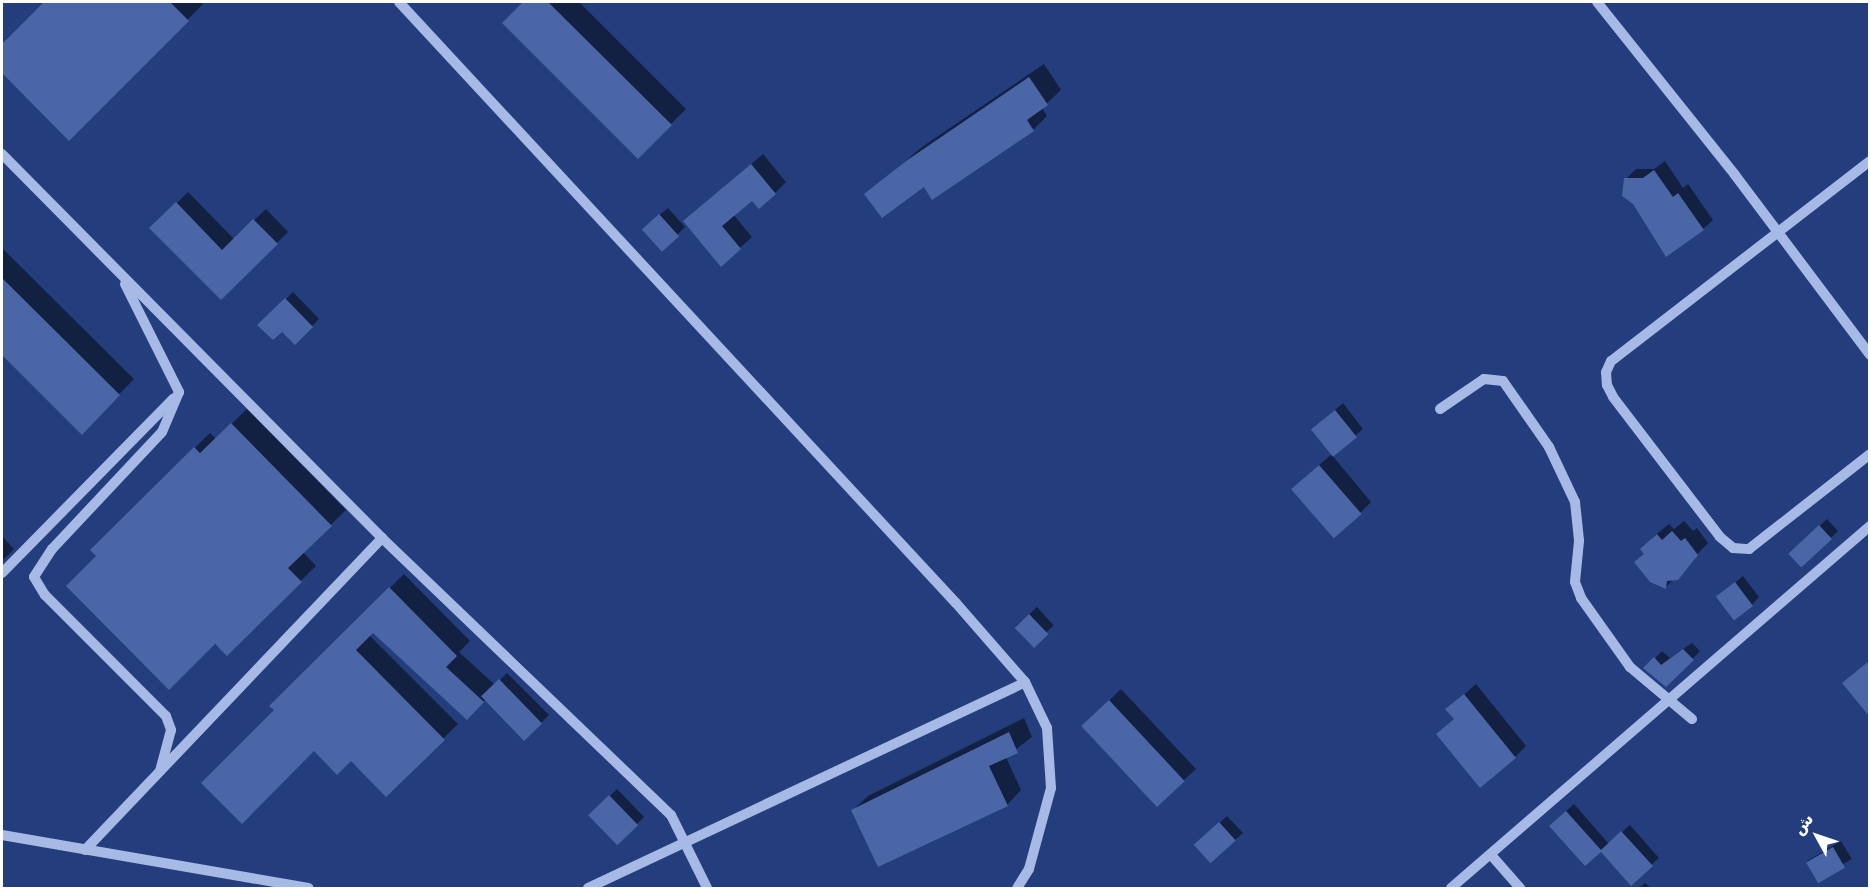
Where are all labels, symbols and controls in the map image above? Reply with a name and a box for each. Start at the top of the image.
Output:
north arrow [1787,806,1847,866]
text: ش [1788,810,1817,839]

